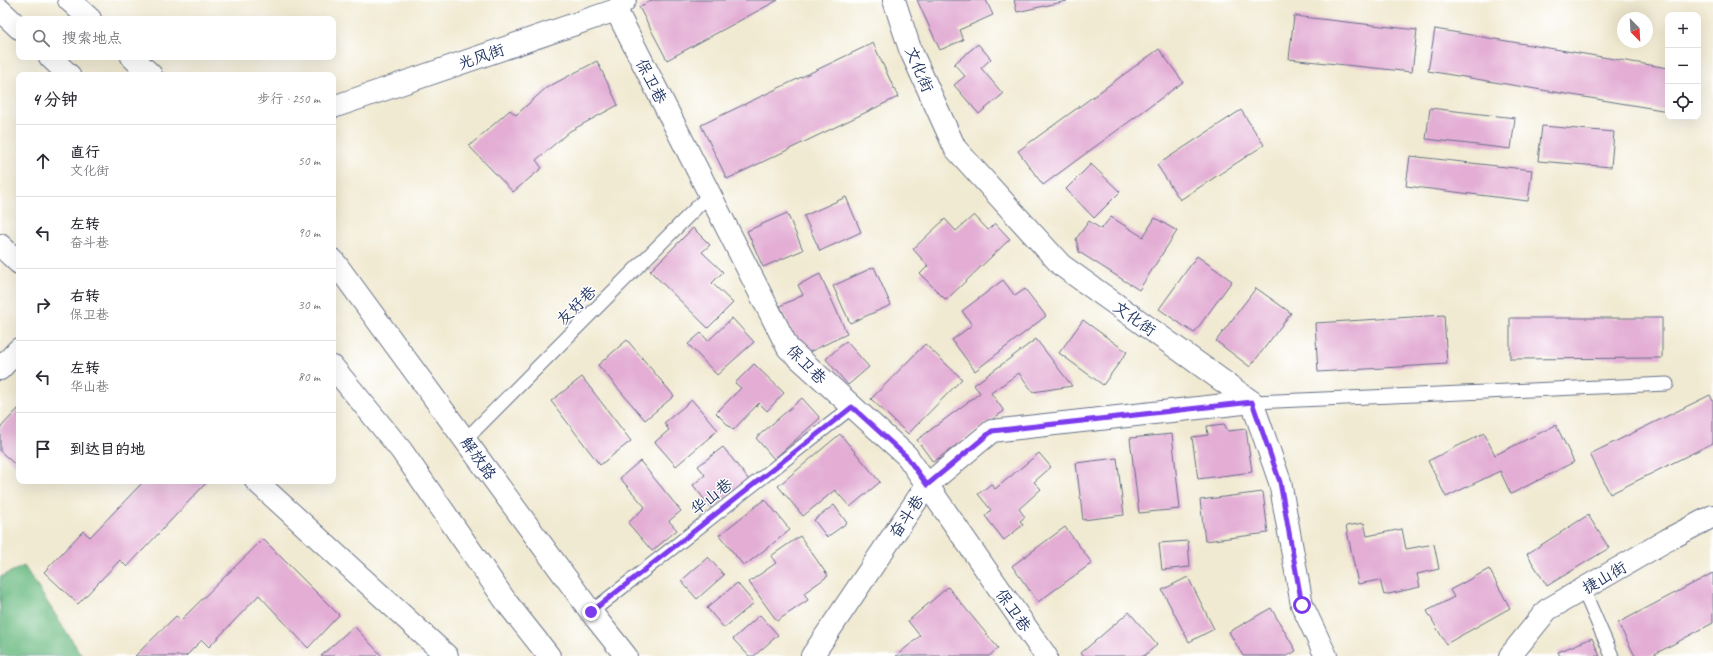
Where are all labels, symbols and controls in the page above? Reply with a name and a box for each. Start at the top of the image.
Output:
north arrow [1617,12,1653,48]
map controls [1665,12,1701,120]
button: + [1665,12,1701,48]
search box [16,16,336,60]
icon: search [30,27,52,49]
text: 搜索地点 [62,29,122,48]
street label: 光风街 [455,40,507,74]
street label: 文化街 [900,43,938,95]
button: − [1665,48,1701,84]
street label: 保卫巷 [631,56,671,107]
button: locate [1665,84,1701,120]
text: 4 分钟 [32,89,78,110]
text: 步行 · 250 m [257,91,320,107]
text: 直行 [70,143,100,162]
icon: ahead [32,150,54,172]
text: 50 m [298,153,320,169]
text: 文化街 [70,163,109,179]
text: 左转 [70,215,100,234]
icon: left [32,222,54,244]
text: 90 m [298,225,320,241]
text: 奋斗巷 [70,235,109,251]
street label: 友好巷 [553,282,601,330]
text: 右转 [70,287,100,306]
icon: right [32,294,54,316]
text: 30 m [298,297,320,313]
street label: 文化街 [1109,297,1160,341]
text: 保卫巷 [70,307,109,323]
street label: 保卫巷 [782,341,830,389]
text: 左转 [70,359,100,378]
icon: left [32,366,54,388]
text: 80 m [298,369,320,385]
text: 华山巷 [70,379,109,395]
street label: 解放路 [456,433,500,484]
icon: arrive [32,438,54,460]
text: 到达目的地 [70,440,145,459]
street label: 华山巷 [687,474,737,519]
street label: 奋斗巷 [885,491,929,542]
street label: 捷山街 [1579,557,1630,599]
street label: 保卫巷 [991,585,1035,636]
route start [1293,596,1311,614]
route end [582,603,600,621]

